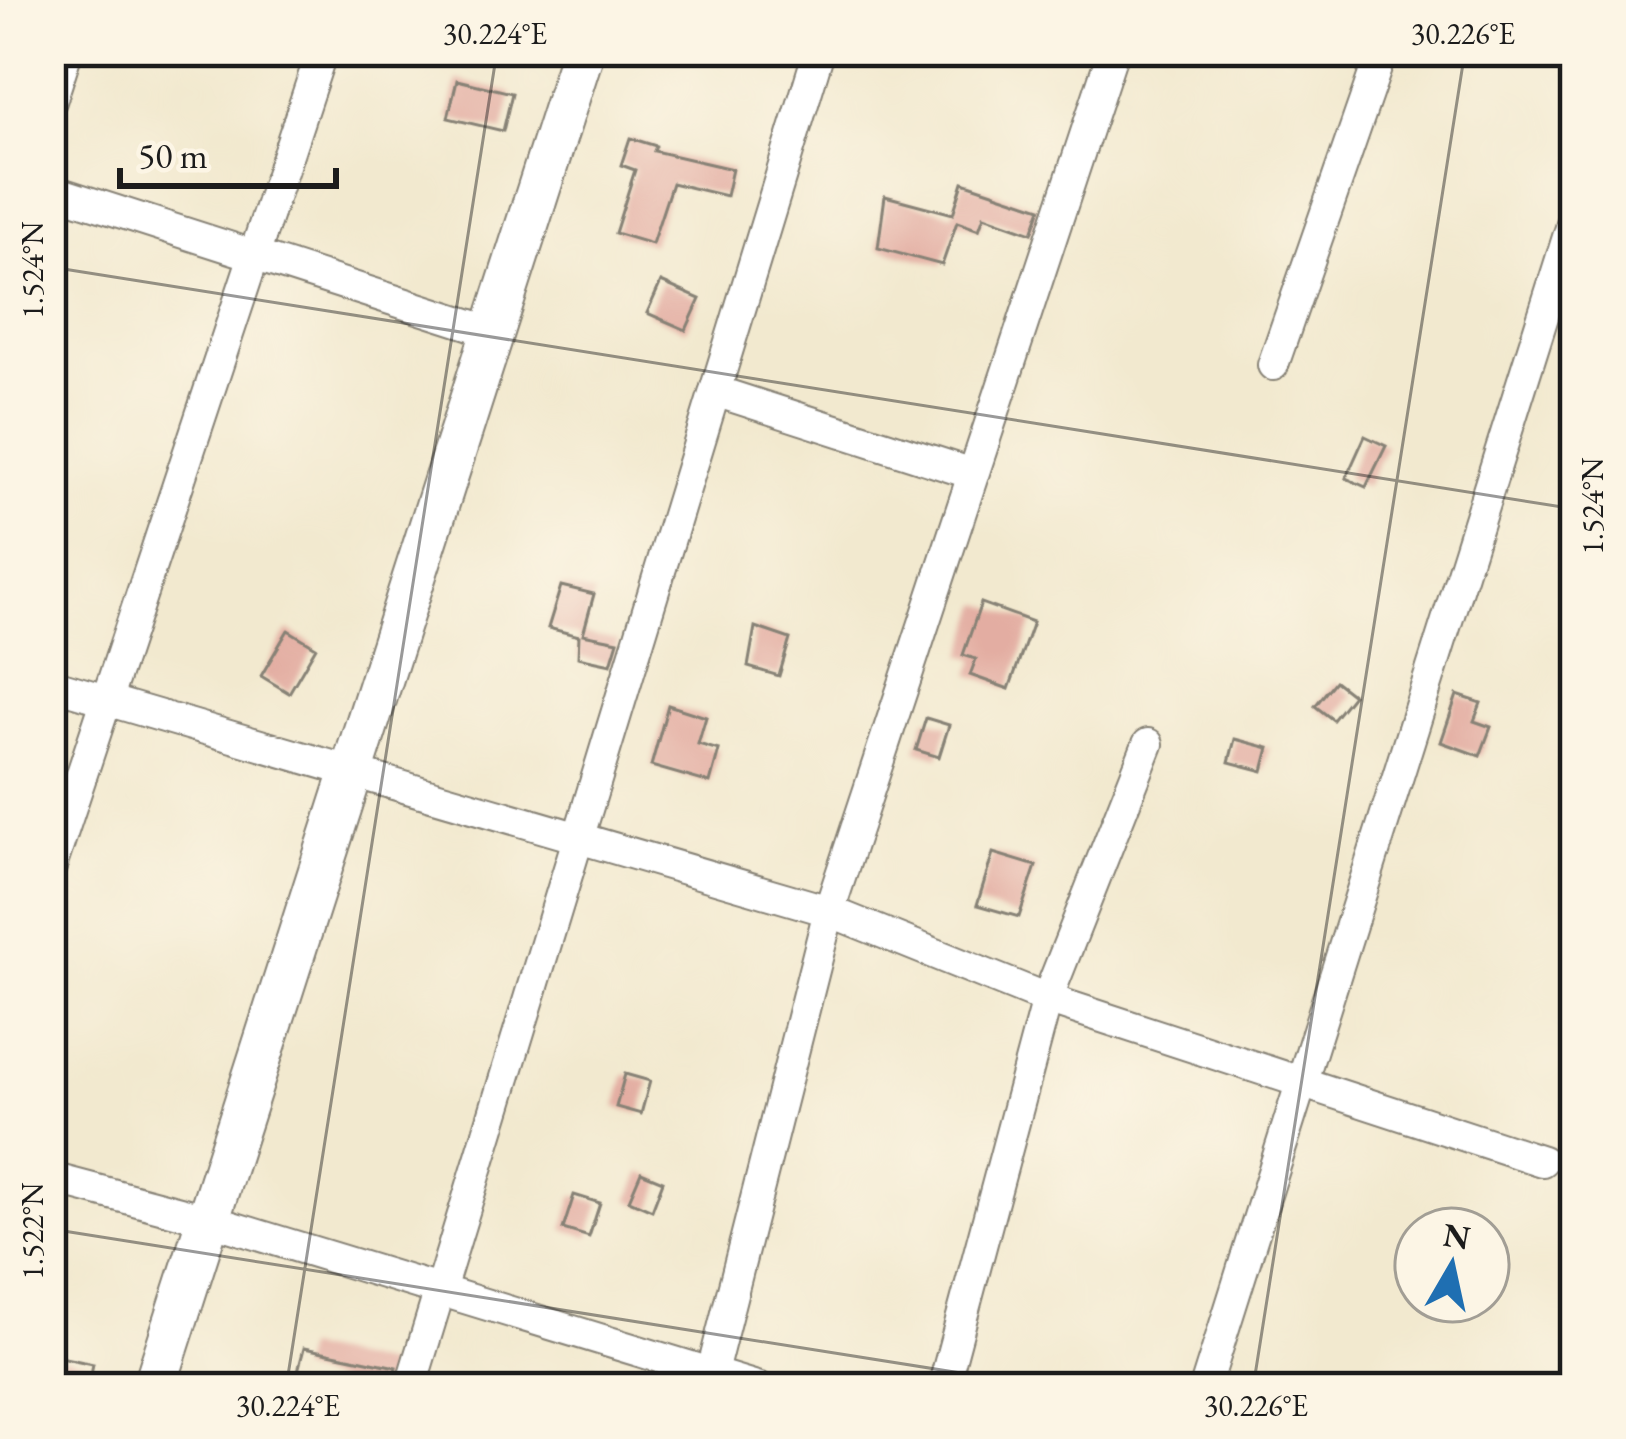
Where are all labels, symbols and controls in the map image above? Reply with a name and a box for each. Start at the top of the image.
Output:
text: 30.224°E [443,14,547,53]
text: 30.226°E [1411,14,1515,53]
scale bar [120,114,336,188]
text: 50 m [138,132,208,179]
text: 1.524°N [13,221,52,318]
text: 1.524°N [1573,457,1612,554]
text: 1.522°N [13,1182,52,1279]
north arrow [1392,1205,1512,1325]
text: N [1440,1213,1473,1259]
text: 30.224°E [236,1386,340,1425]
text: 30.226°E [1204,1386,1308,1425]

